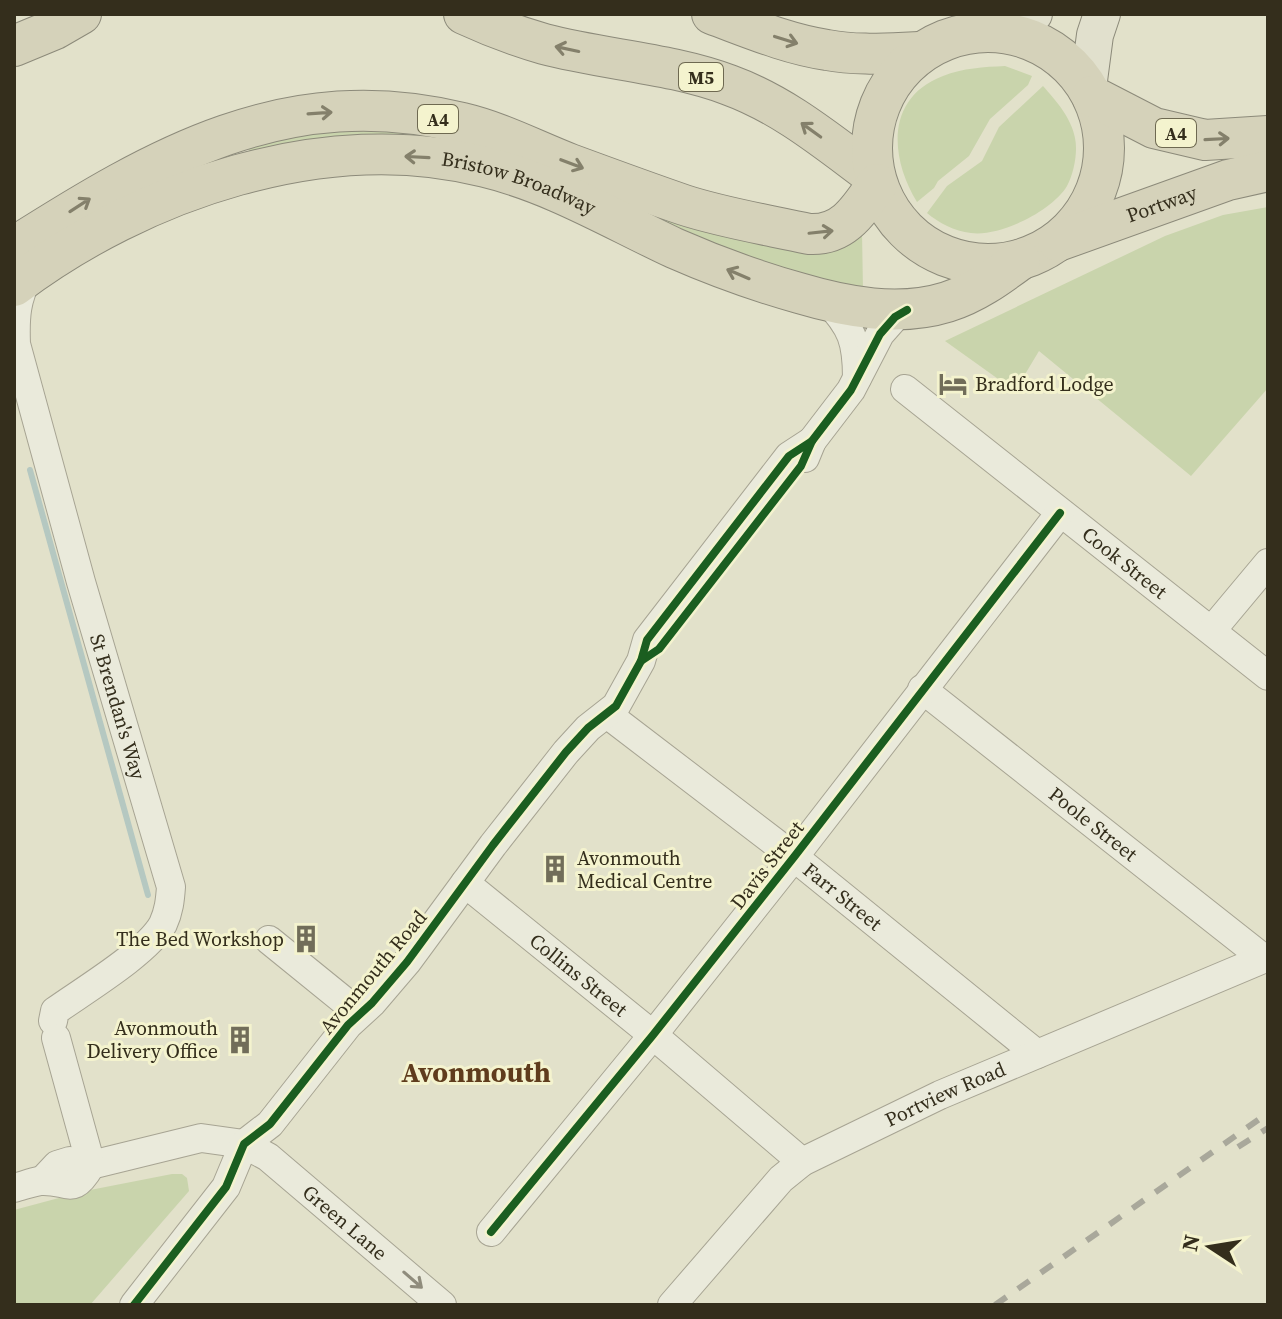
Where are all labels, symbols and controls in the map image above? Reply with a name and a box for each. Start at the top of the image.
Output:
one-way arrow [772,33,798,48]
one-way arrow [555,40,581,55]
road number: M5 [679,63,723,91]
one-way arrow [307,105,333,120]
road number: A4 [418,105,458,133]
road number: A4 [1156,119,1196,147]
one-way arrow [801,121,823,138]
one-way arrow [1203,131,1230,146]
street label: Bristow Broadway [440,145,601,222]
one-way arrow [404,149,431,164]
one-way arrow [559,158,584,172]
street label: Portway [1122,178,1201,229]
one-way arrow [68,197,91,213]
one-way arrow [807,225,834,240]
one-way arrow [726,266,751,280]
hotel icon: Bradford Lodge [938,369,968,399]
place label: Bradford Lodge [975,370,1114,398]
street label: Cook Street [1076,520,1174,605]
street label: St Brendan's Way [83,631,153,784]
street label: Poole Street [1043,780,1144,868]
street label: Davis Street [724,815,811,915]
place label: Avonmouth Medical Centre [577,844,713,895]
building icon: Avonmouth Medical Centre [540,854,570,884]
street label: Farr Street [797,856,888,937]
street label: Avonmouth Road [313,904,434,1040]
building icon: The Bed Workshop [291,924,321,954]
place label: The Bed Workshop [116,925,284,953]
street label: Collins Street [524,927,634,1023]
place label: Avonmouth Delivery Office [86,1014,218,1065]
building icon: Avonmouth Delivery Office [225,1025,255,1055]
district label: Avonmouth [401,1053,551,1091]
street label: Portview Road [880,1055,1010,1134]
street label: Green Lane [297,1178,393,1267]
north arrow [1170,1207,1250,1287]
text: N [1174,1232,1207,1254]
one-way arrow [403,1271,423,1289]

